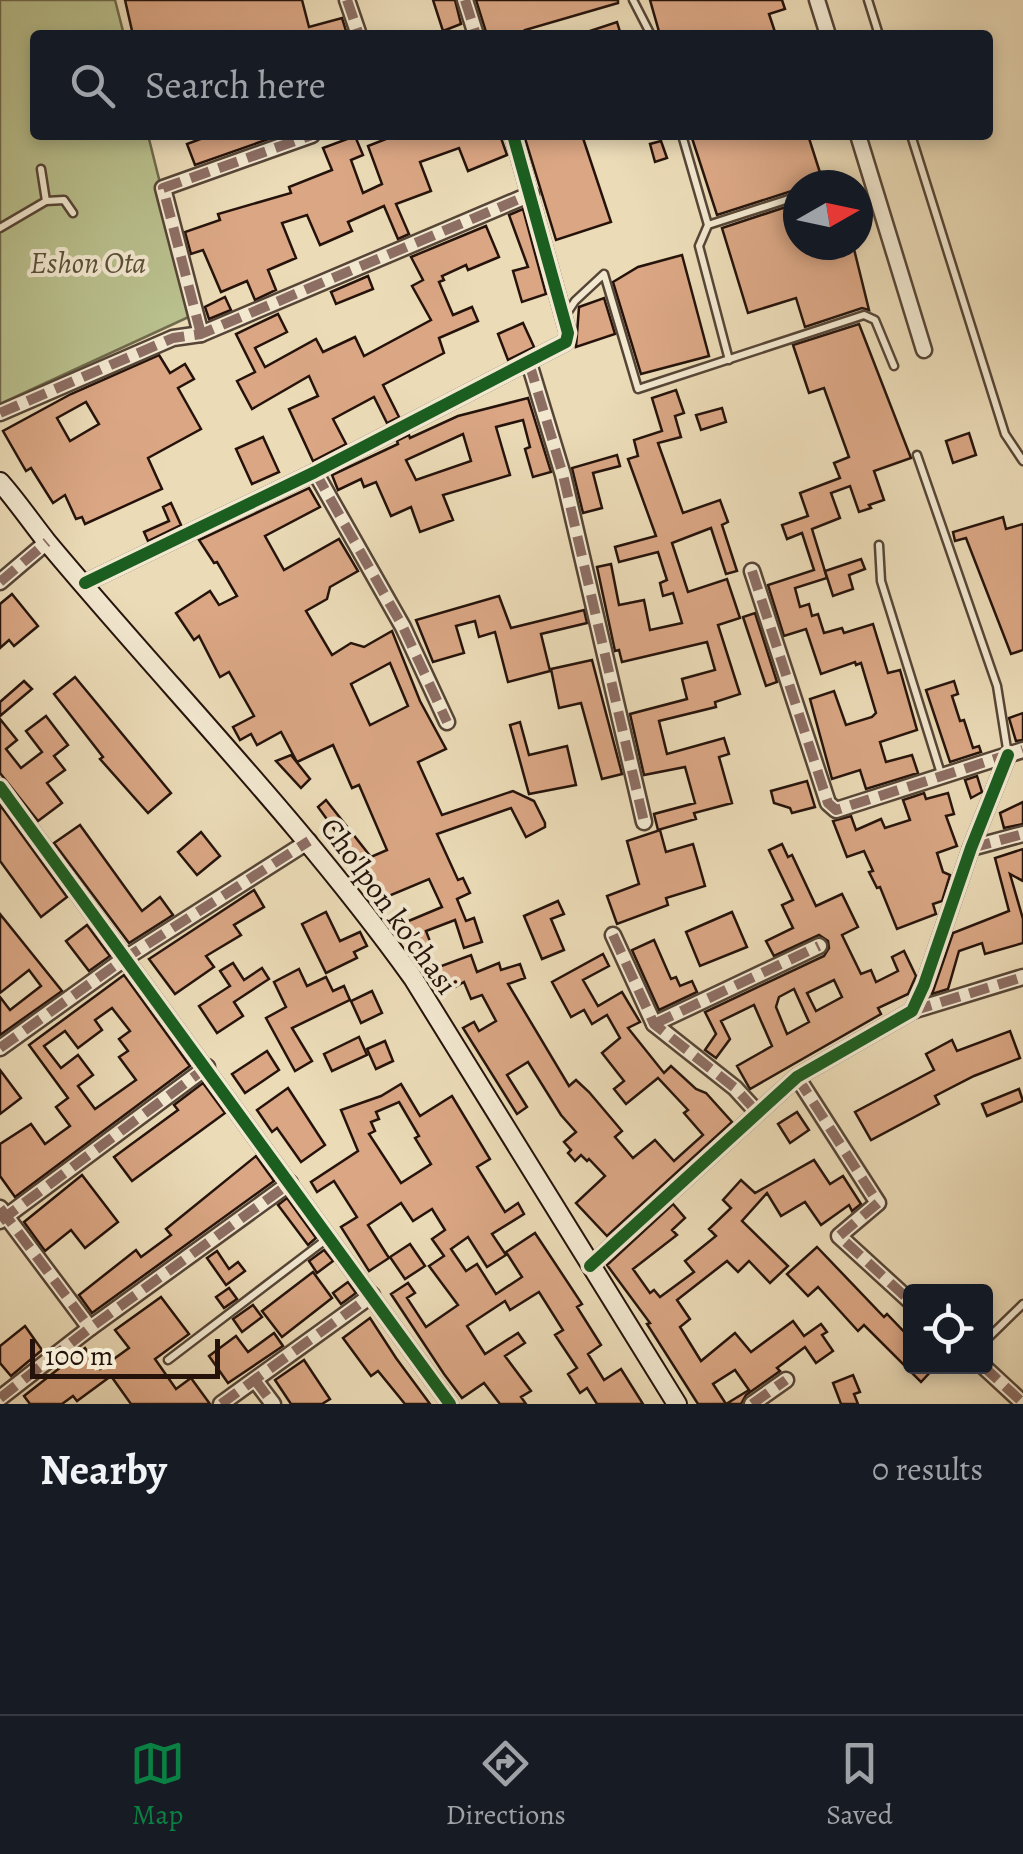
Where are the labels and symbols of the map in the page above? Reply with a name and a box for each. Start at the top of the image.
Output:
north arrow [783,170,873,260]
park label: Eshon Ota [30,243,146,283]
street label: Cho'lpon ko'chasi [311,809,467,1003]
scale bar [30,1334,220,1378]

